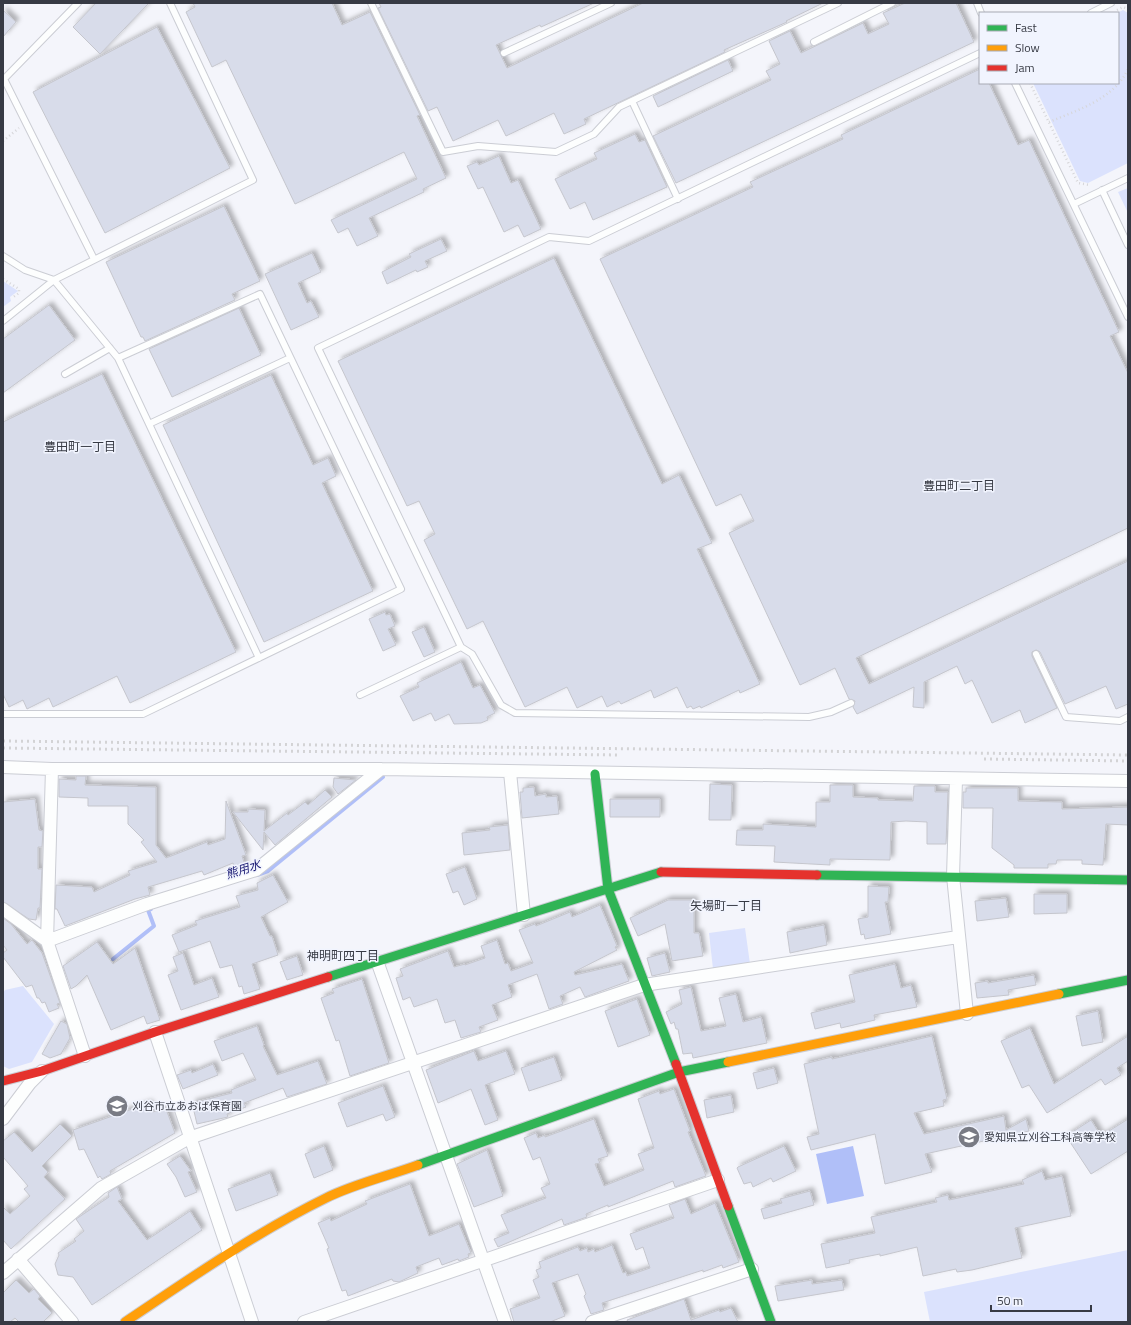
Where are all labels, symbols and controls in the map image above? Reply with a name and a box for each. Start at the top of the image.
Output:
legend [979,12,1119,84]
text: Fast [1015,18,1038,37]
text: Slow [1015,38,1040,57]
text: Jam [1015,58,1035,77]
district label: 豊田町一丁目 [44,437,116,456]
district label: 豊田町二丁目 [923,476,995,495]
water label: 熊用水 [223,854,265,884]
district label: 矢場町一丁目 [690,896,762,915]
district label: 神明町四丁目 [307,946,379,965]
school or university icon: 刈谷市立あおば保育園 [104,1093,130,1119]
place label: 刈谷市立あおば保育園 [132,1098,242,1114]
school or university icon: 愛知県立刈谷工科高等学校 [956,1124,982,1150]
place label: 愛知県立刈谷工科高等学校 [984,1129,1116,1145]
scale bar [991,1287,1091,1313]
text: 50 m [997,1291,1023,1310]

